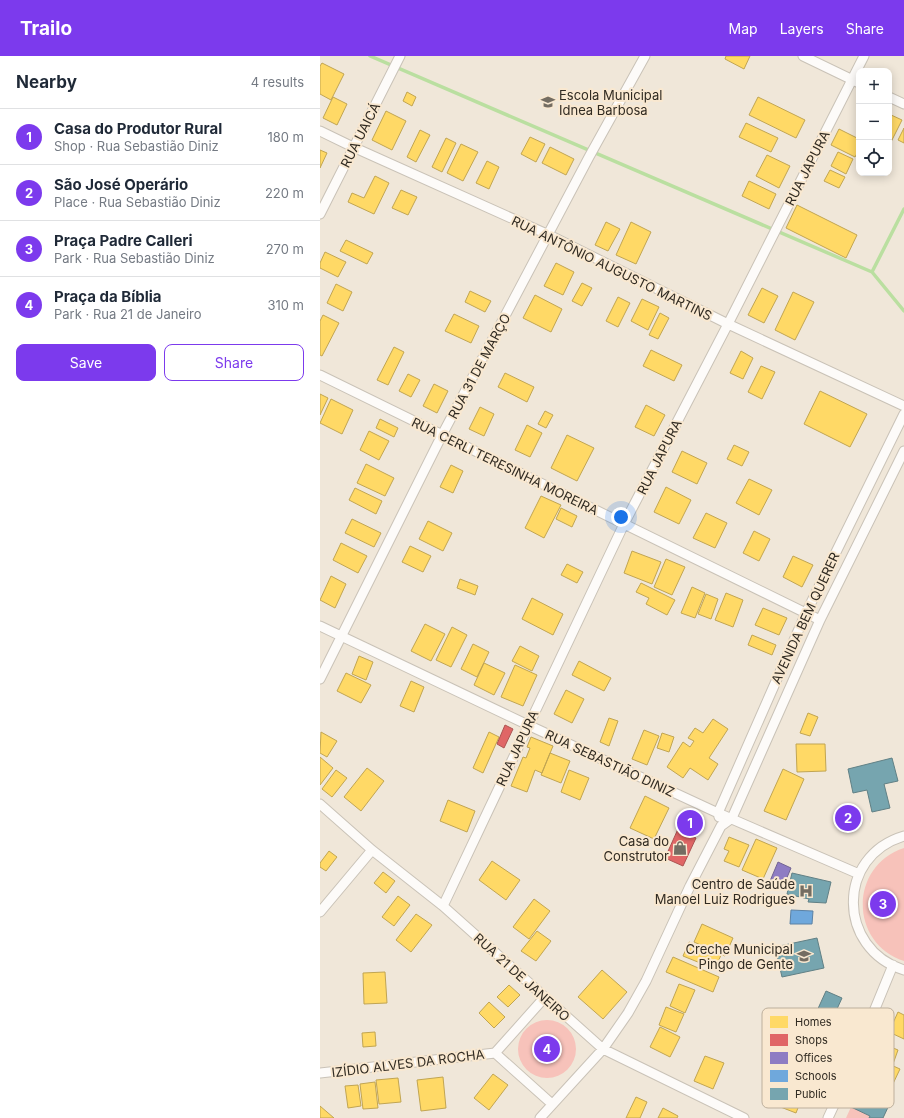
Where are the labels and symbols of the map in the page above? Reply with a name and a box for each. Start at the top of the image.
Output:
place label: Escola Municipal Idnea Barbosa [559,87,662,118]
school or university icon: Escola Municipal Idnea Barbosa [540,94,556,110]
street label: RUA UAICÁ [337,100,383,170]
street label: RUA JAPURA [781,128,833,208]
street label: RUA ANTÔNIO AUGUSTO MARTINS [509,212,715,324]
street label: RUA 31 DE MARÇO [445,311,513,421]
street label: RUA CERLI TERESINHA MOREIRA [409,414,601,518]
street label: RUA JAPURA [633,417,685,497]
your location [611,507,631,527]
street label: AVENIDA BEM QUERER [767,550,843,686]
street label: RUA JAPURA [492,707,542,788]
street label: RUA SEBASTIÃO DINIZ [543,726,677,800]
pin: 2 [835,803,861,833]
pin: 1 [677,808,703,838]
place label: Casa do Construtor [604,833,669,864]
shop icon: Casa do Construtor [672,840,688,856]
place label: Centro de Saúde Manoel Luiz Rodrigues [655,876,795,907]
hospital icon: Centro de Saúde Manoel Luiz Rodrigues [798,883,814,899]
pin: 3 [870,889,896,919]
street label: RUA 21 DE JANEIRO [471,930,573,1024]
place label: Creche Municipal Pingo de Gente [686,941,793,972]
school or university icon: Creche Municipal Pingo de Gente [796,948,812,964]
legend [762,1008,894,1108]
text: Homes [795,1015,832,1029]
text: Shops [795,1033,828,1047]
pin: 4 [534,1034,560,1064]
street label: IZÍDIO ALVES DA ROCHA [331,1046,485,1080]
text: Offices [795,1051,832,1065]
text: Schools [795,1069,837,1083]
text: Public [795,1087,827,1101]

